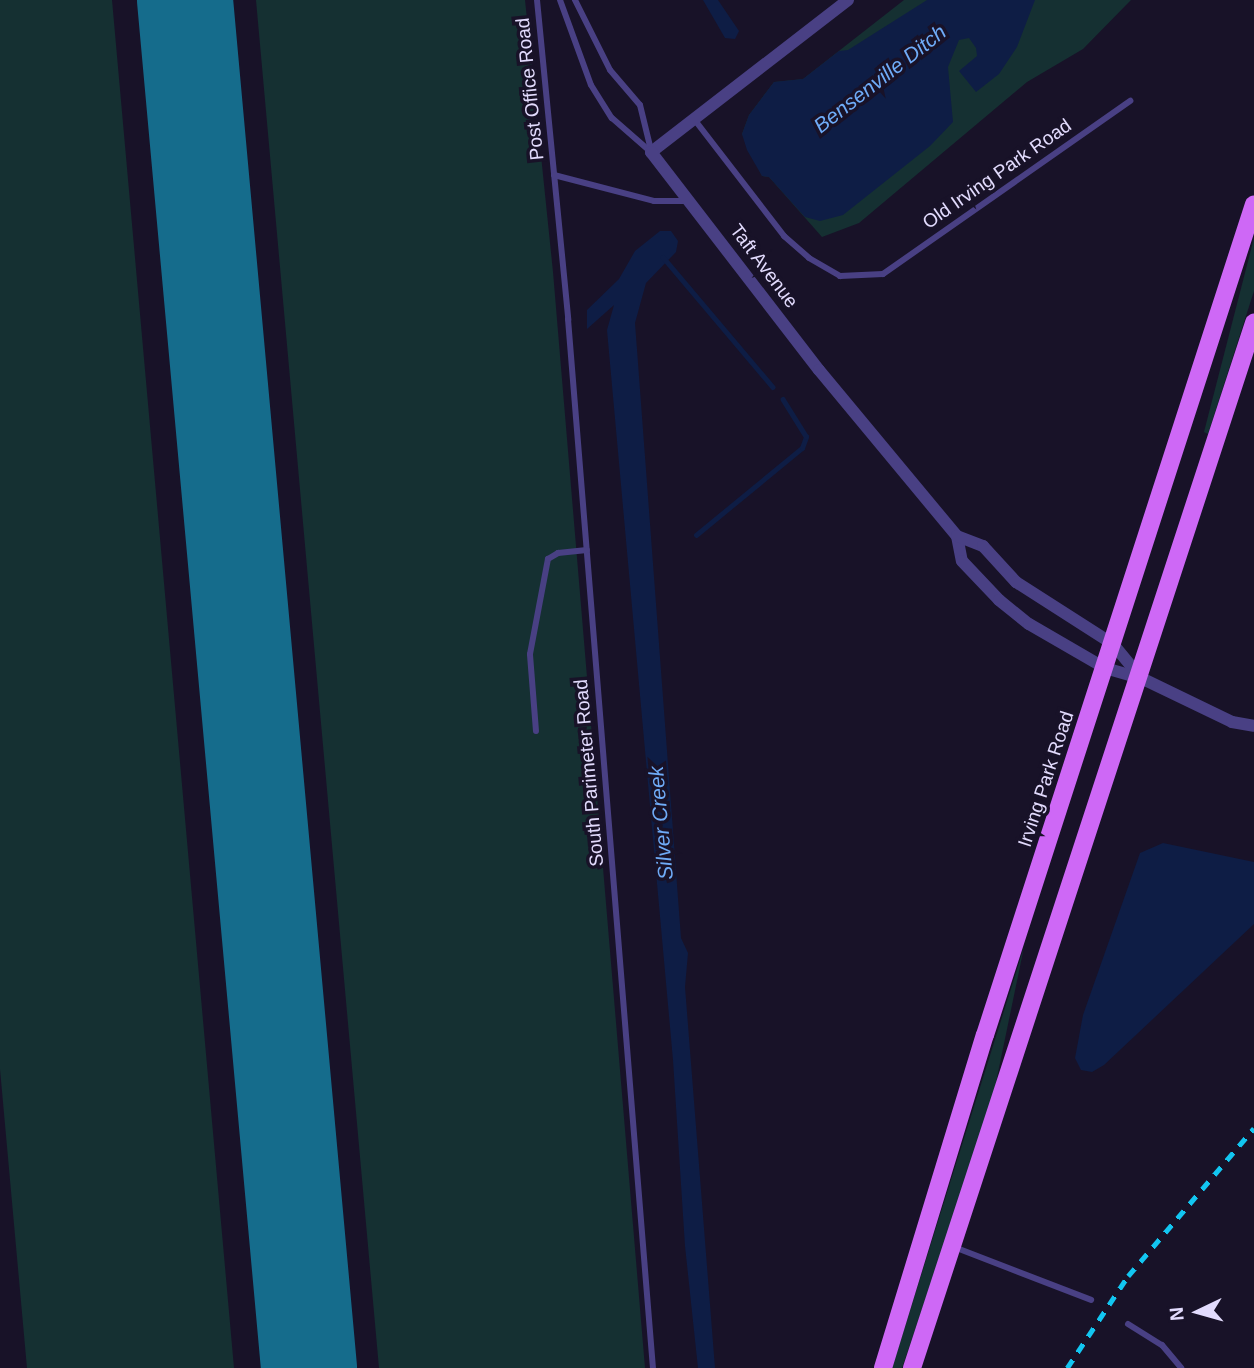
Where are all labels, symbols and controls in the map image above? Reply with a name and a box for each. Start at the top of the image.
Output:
street label: Post Office Road [511,17,549,161]
water label: Bensenville Ditch [809,19,951,139]
street label: Old Irving Park Road [918,114,1076,234]
street label: Taft Avenue [725,219,803,313]
street label: South Parimeter Road [569,678,609,868]
street label: Irving Park Road [1013,708,1079,850]
water label: Silver Creek [643,765,679,881]
north arrow [1163,1277,1233,1347]
text: N [1166,1306,1188,1322]

